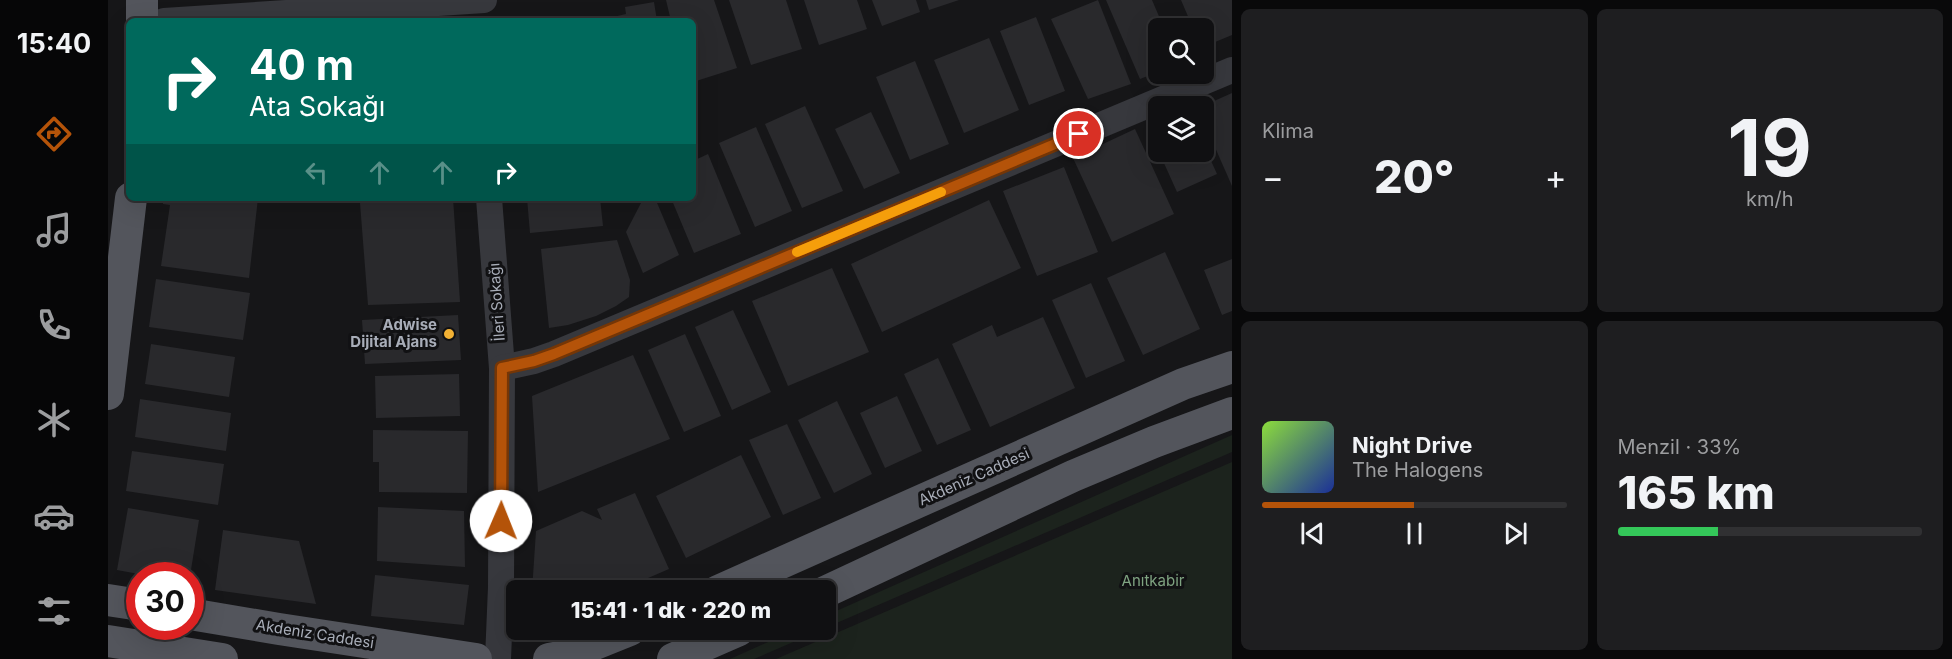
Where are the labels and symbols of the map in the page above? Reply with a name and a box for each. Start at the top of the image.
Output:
pin [1053,108,1104,159]
street label: İleri Sokağı [484,262,509,342]
place label: Adwise Dijital Ajans [350,315,437,351]
marker: Adwise Dijital Ajans [442,327,456,341]
street label: Akdeniz Caddesi [915,444,1032,509]
position arrow [469,489,533,553]
speed limit sign: 30 [126,562,204,640]
park label: Anıtkabir [1122,571,1185,590]
street label: Akdeniz Caddesi [255,615,375,652]

